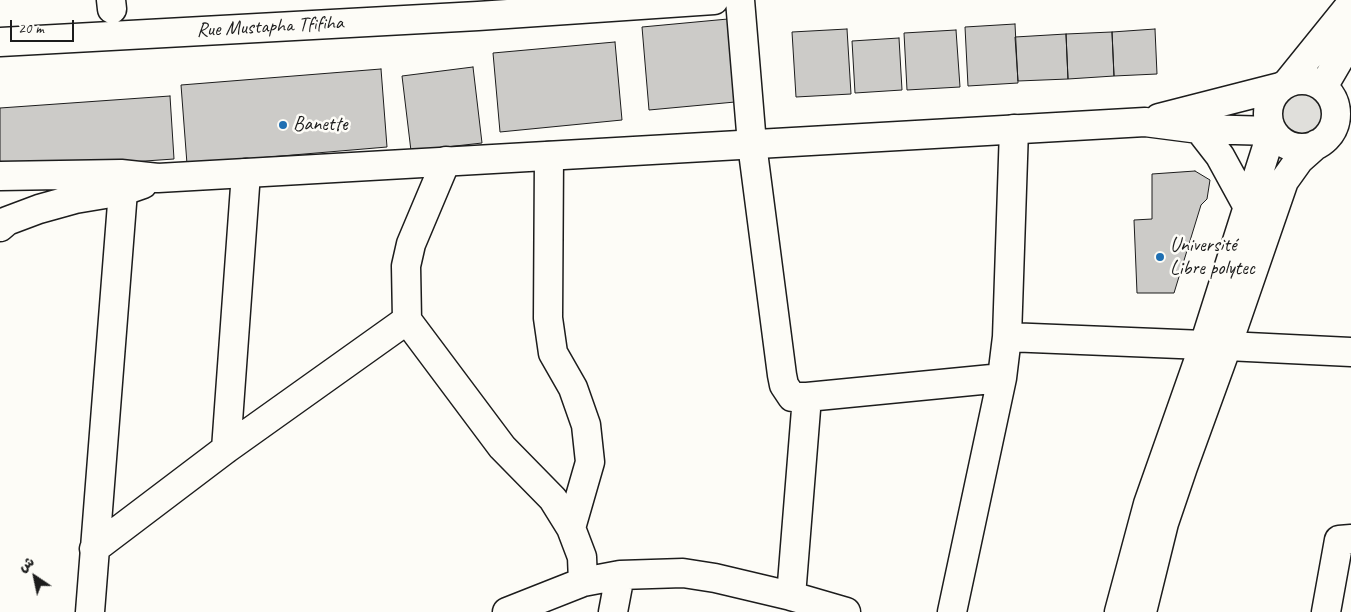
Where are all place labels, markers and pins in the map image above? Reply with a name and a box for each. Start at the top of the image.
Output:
place label: Banette [293,113,347,137]
marker: Banette [277,119,289,131]
place label: Université Libre polytec [1170,234,1255,281]
marker: Université Libre polytec [1154,251,1166,263]

